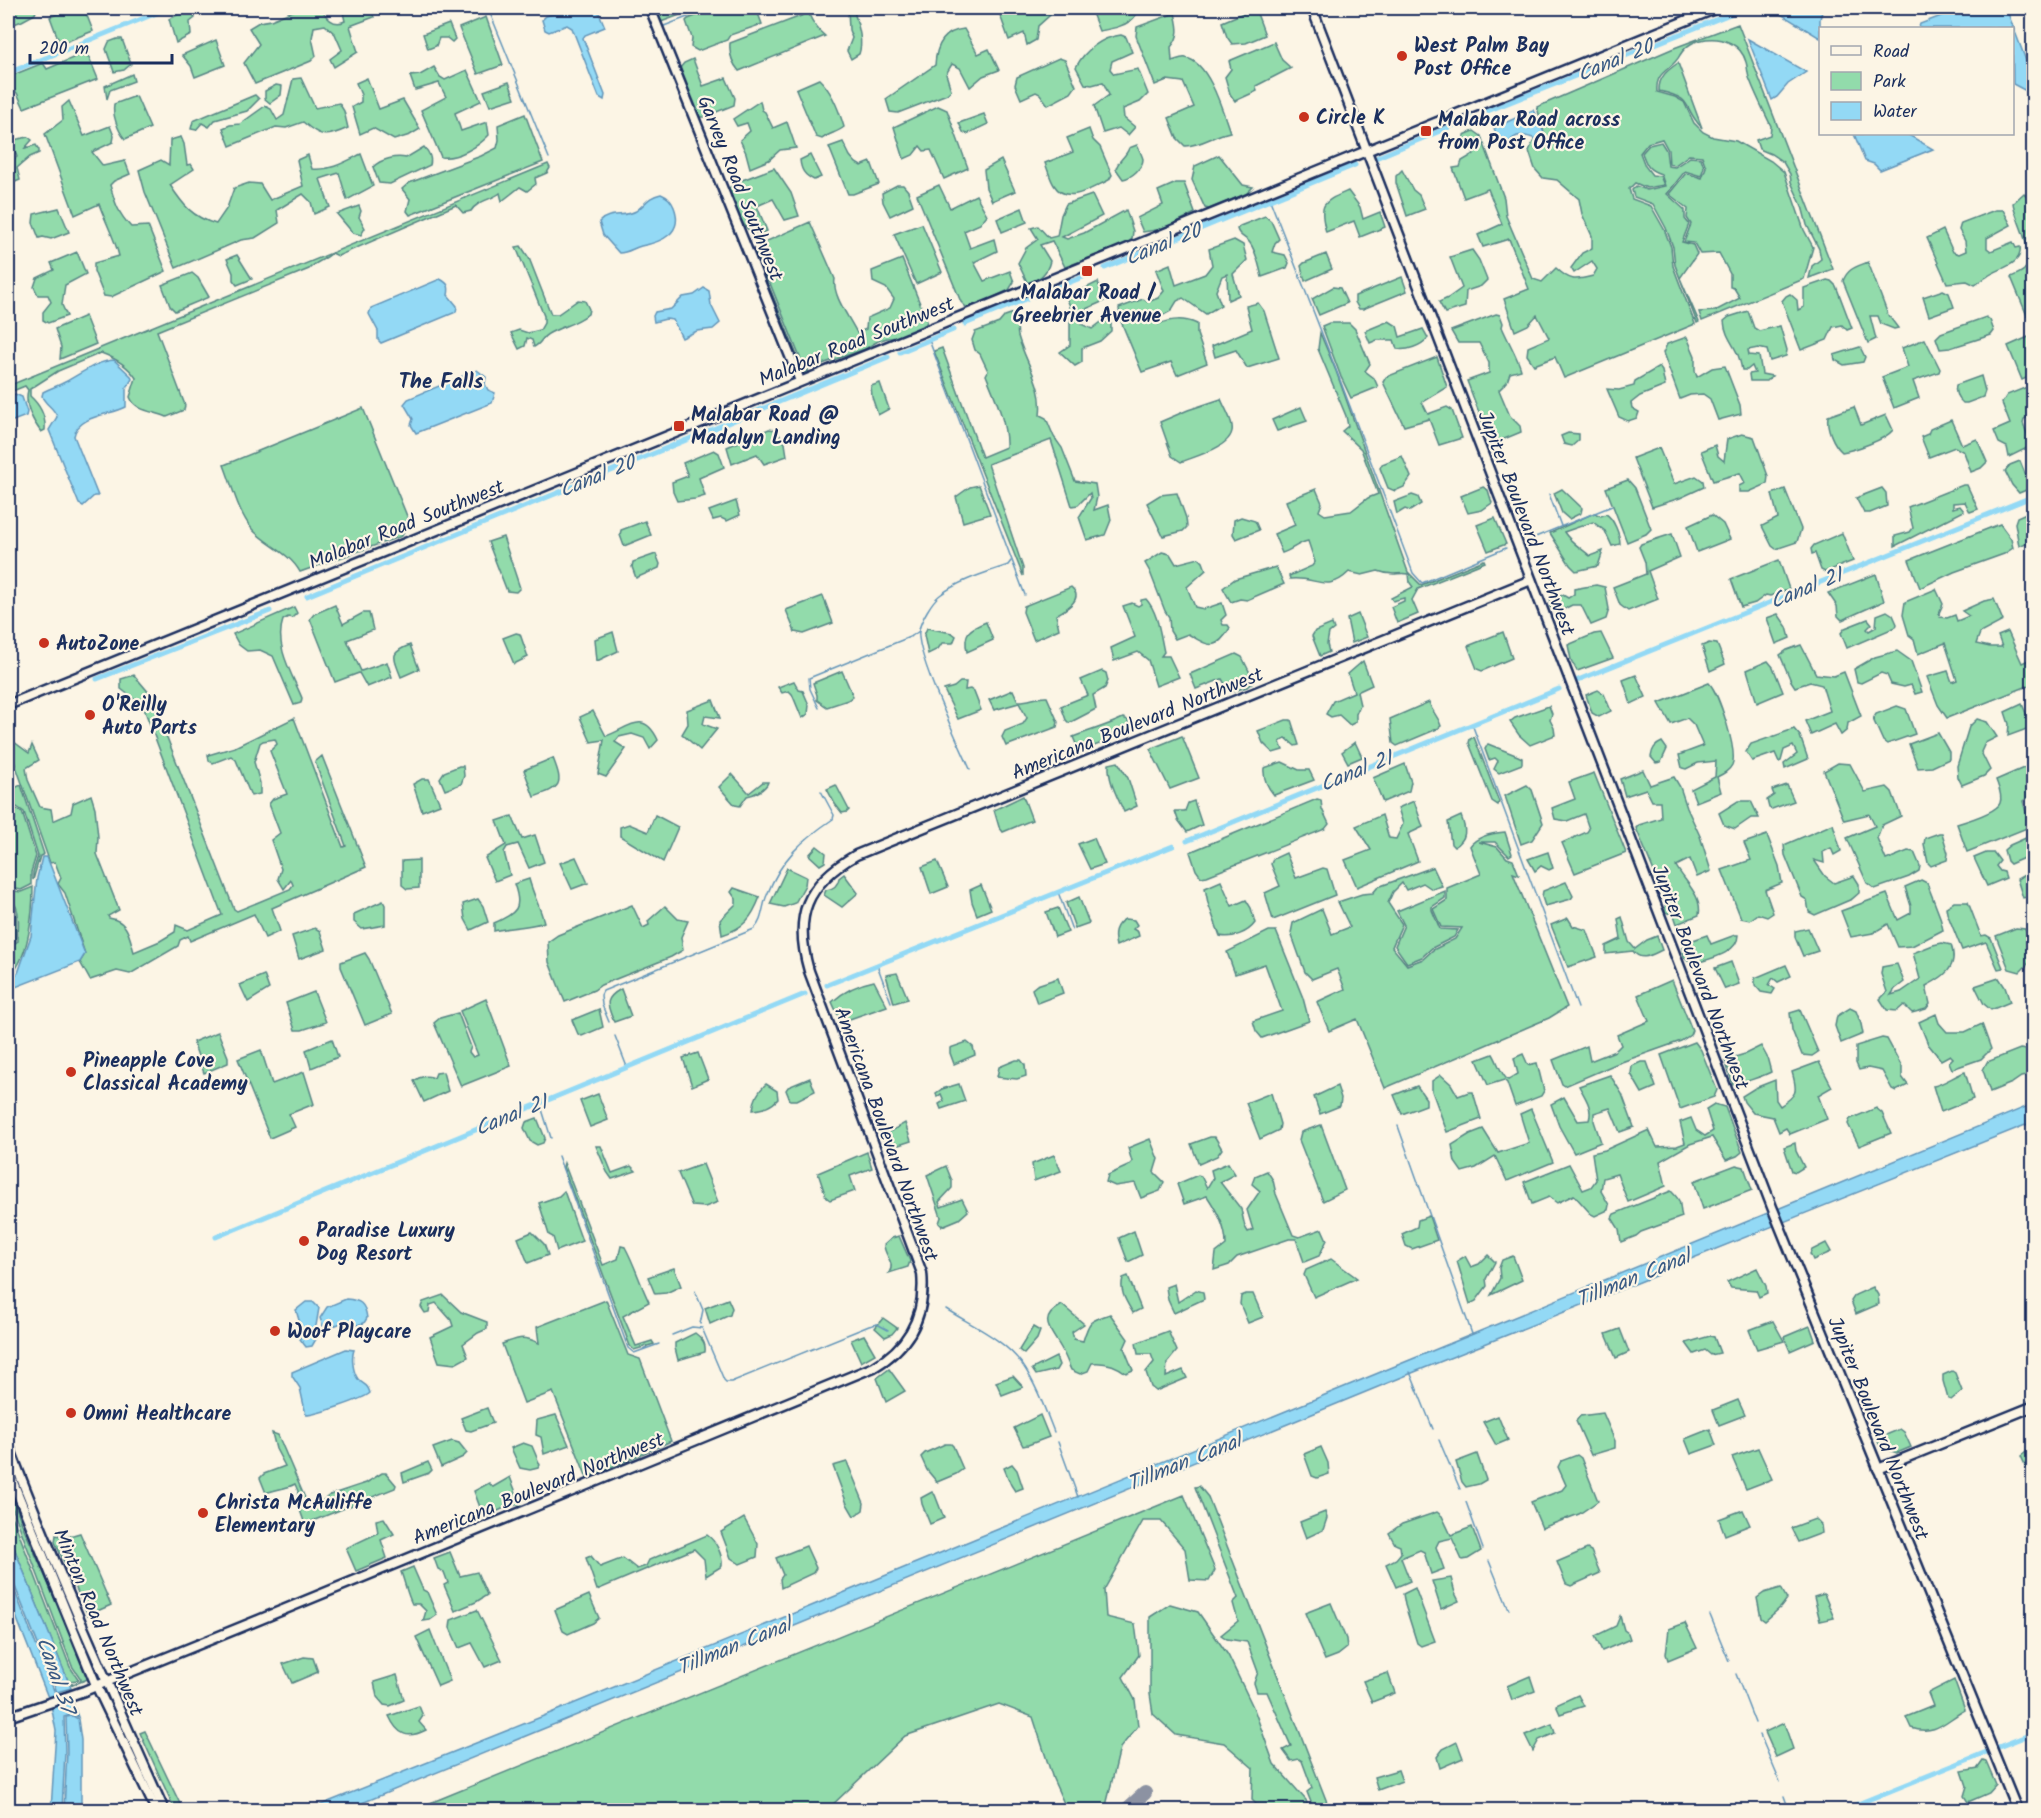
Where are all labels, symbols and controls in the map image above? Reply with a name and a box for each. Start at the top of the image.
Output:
scale bar [30,27,172,65]
legend [1819,27,2014,135]
water label: Canal 20 [1572,30,1662,92]
place label: West Palm Bay Post Office [1414,31,1550,86]
text: 200 m [39,35,89,64]
text: Road [1873,38,1910,67]
marker: West Palm Bay Post Office [1395,49,1409,63]
text: Park [1873,68,1906,97]
street label: Garvey Road Southwest [687,91,791,287]
text: Water [1873,98,1918,127]
place label: Circle K [1316,103,1385,135]
place label: Malabar Road across from Post Office [1438,105,1621,160]
marker: Circle K [1297,110,1311,124]
marker: Malabar Road across from Post Office [1419,124,1433,138]
water label: Canal 20 [1120,214,1210,276]
marker: Malabar Road / Greebrier Avenue [1080,264,1094,278]
place label: Malabar Road / Greebrier Avenue [1013,278,1162,333]
street label: Malabar Road Southwest [754,289,960,397]
district label: The Falls [399,366,484,399]
place label: Malabar Road @ Madalyn Landing [691,400,841,455]
street label: Jupiter Boulevard Northwest [1467,406,1583,641]
marker: Malabar Road @ Madalyn Landing [672,419,686,433]
water label: Canal 20 [554,446,644,508]
street label: Malabar Road Southwest [304,472,510,580]
water label: Canal 21 [1765,559,1851,619]
place label: AutoZone [56,629,140,661]
marker: AutoZone [37,636,51,650]
street label: Americana Boulevard Northwest [1007,660,1269,790]
place label: O'Reilly Auto Parts [102,690,198,745]
marker: O'Reilly Auto Parts [83,708,97,722]
water label: Canal 21 [1315,742,1401,802]
street label: Jupiter Boulevard Northwest [1641,860,1757,1095]
street label: Americana Boulevard Northwest [824,1003,946,1267]
place label: Pineapple Cove Classical Academy [83,1046,248,1101]
marker: Pineapple Cove Classical Academy [64,1065,78,1079]
water label: Canal 21 [470,1086,556,1146]
place label: Paradise Luxury Dog Resort [316,1216,455,1271]
marker: Paradise Luxury Dog Resort [297,1234,311,1248]
water label: Tillman Canal [1571,1240,1700,1317]
street label: Jupiter Boulevard Northwest [1818,1312,1937,1546]
place label: Woof Playcare [287,1317,411,1349]
marker: Woof Playcare [268,1324,282,1338]
place label: Omni Healthcare [83,1399,232,1431]
marker: Omni Healthcare [64,1406,78,1420]
water label: Tillman Canal [1122,1424,1251,1501]
street label: Americana Boulevard Northwest [408,1425,670,1555]
place label: Christa McAuliffe Elementary [215,1488,372,1543]
marker: Christa McAuliffe Elementary [196,1506,210,1520]
street label: Minton Road Northwest [43,1524,151,1722]
water label: Tillman Canal [672,1608,801,1685]
water label: Canal 37 [26,1633,84,1722]

